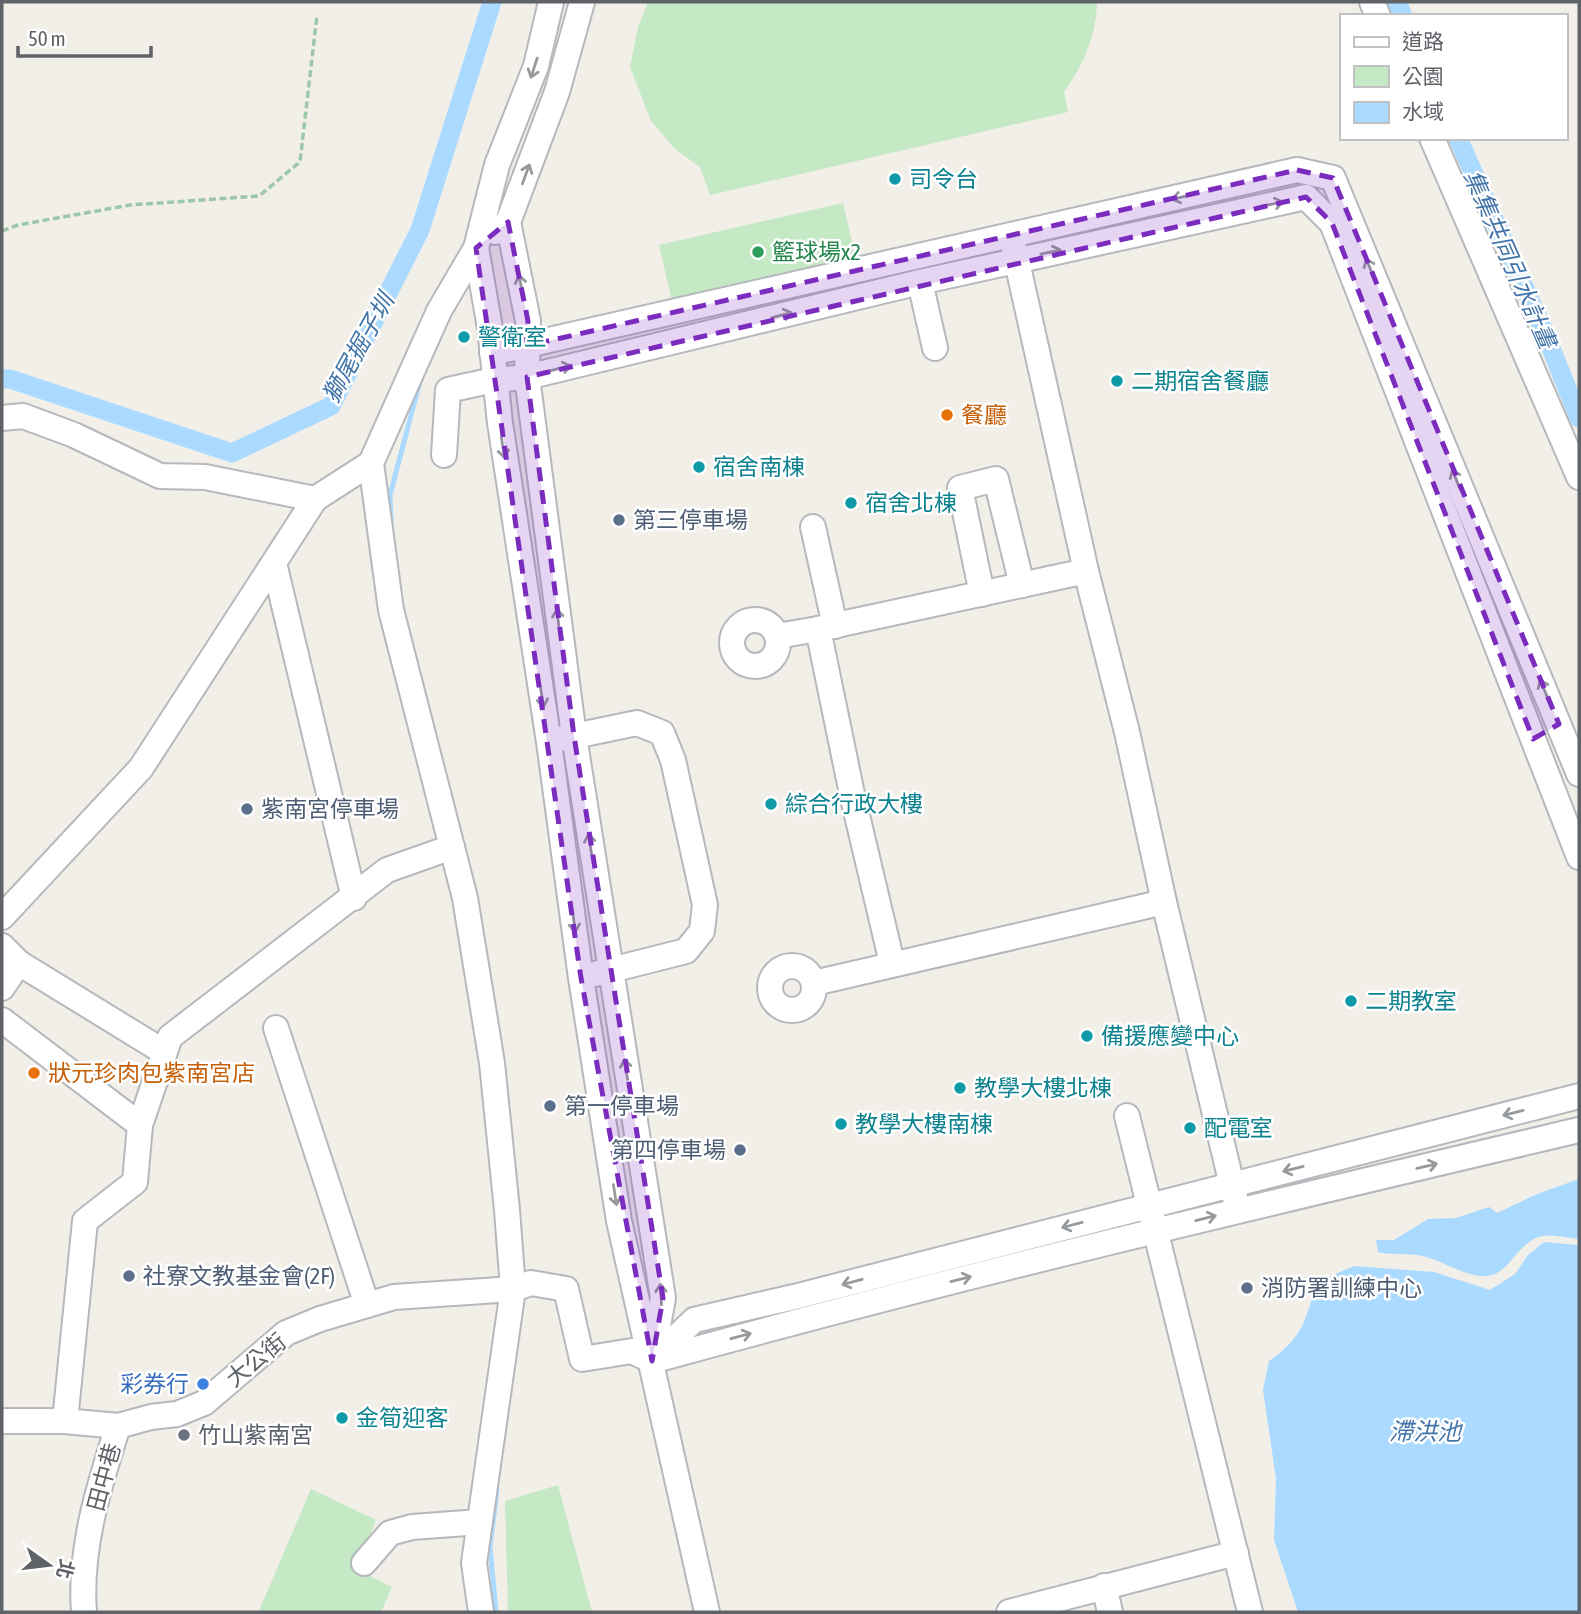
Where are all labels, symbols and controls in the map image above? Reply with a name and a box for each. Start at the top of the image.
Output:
scale bar [18,14,150,58]
legend [1340,14,1567,140]
text: 50 m [28,26,66,50]
text: 道路 [1402,29,1444,53]
one-way arrow [527,57,540,79]
text: 公園 [1402,64,1444,88]
text: 水域 [1402,99,1444,123]
one-way arrow [520,164,533,186]
place label: 司令台 [909,166,978,192]
water label: 集集共同引水計畫 [1459,166,1563,355]
marker: 司令台 [887,171,903,187]
one-way arrow [1171,190,1194,204]
one-way arrow [1261,196,1284,210]
place label: 籃球場x2 [772,239,861,265]
marker: 籃球場x2 [750,244,766,260]
one-way arrow [1039,245,1062,258]
one-way arrow [1363,258,1376,279]
one-way arrow [514,274,528,297]
water label: 獅尾掘子圳 [317,286,400,407]
one-way arrow [770,308,793,321]
place label: 警衛室 [478,324,547,350]
marker: 警衛室 [456,329,472,345]
one-way arrow [549,361,572,374]
place label: 二期宿舍餐廳 [1131,368,1269,394]
marker: 二期宿舍餐廳 [1109,373,1125,389]
place label: 餐廳 [961,402,1007,428]
marker: 餐廳 [939,407,955,423]
one-way arrow [497,436,510,459]
place label: 宿舍南棟 [713,454,805,480]
marker: 宿舍南棟 [691,459,707,475]
one-way arrow [1449,468,1462,490]
place label: 宿舍北棟 [865,490,957,516]
marker: 宿舍北棟 [843,495,859,511]
place label: 第三停車場 [633,507,748,533]
marker: 第三停車場 [611,512,627,528]
one-way arrow [552,608,565,631]
one-way arrow [1537,678,1550,700]
one-way arrow [536,685,549,708]
place label: 綜合行政大樓 [785,791,923,817]
place label: 紫南宮停車場 [261,796,399,822]
marker: 綜合行政大樓 [763,796,779,812]
marker: 紫南宮停車場 [239,801,255,817]
one-way arrow [583,834,596,856]
one-way arrow [567,910,580,933]
place label: 二期教室 [1365,988,1457,1014]
marker: 二期教室 [1343,993,1359,1009]
place label: 備援應變中心 [1101,1023,1239,1049]
marker: 備援應變中心 [1079,1028,1095,1044]
one-way arrow [619,1058,632,1081]
place label: 狀元珍肉包紫南宮店 [48,1060,255,1086]
marker: 狀元珍肉包紫南宮店 [26,1065,42,1081]
place label: 教學大樓北棟 [974,1075,1112,1101]
marker: 教學大樓北棟 [952,1080,968,1096]
place label: 第一停車場 [564,1093,679,1119]
marker: 第一停車場 [542,1098,558,1114]
one-way arrow [1502,1107,1525,1120]
place label: 教學大樓南棟 [855,1111,993,1137]
place label: 配電室 [1204,1115,1273,1141]
marker: 教學大樓南棟 [833,1116,849,1132]
marker: 配電室 [1182,1120,1198,1136]
place label: 第四停車場 [611,1137,726,1163]
marker: 第四停車場 [732,1142,748,1158]
one-way arrow [1415,1158,1438,1172]
one-way arrow [1282,1163,1304,1176]
one-way arrow [609,1184,622,1206]
one-way arrow [1194,1211,1217,1224]
one-way arrow [1061,1219,1084,1232]
place label: 社寮文教基金會(2F) [143,1263,335,1289]
marker: 社寮文教基金會(2F) [121,1268,137,1284]
one-way arrow [949,1272,972,1285]
place label: 消防署訓練中心 [1261,1275,1422,1301]
one-way arrow [841,1276,864,1289]
marker: 消防署訓練中心 [1239,1280,1255,1296]
one-way arrow [654,1283,667,1306]
street label: 大公街 [221,1328,291,1392]
one-way arrow [730,1329,752,1342]
place label: 彩券行 [120,1371,189,1397]
marker: 彩券行 [195,1376,211,1392]
place label: 金筍迎客 [356,1405,448,1431]
marker: 金筍迎客 [334,1410,350,1426]
water label: 滯洪池 [1389,1418,1464,1445]
place label: 竹山紫南宮 [198,1422,313,1448]
marker: 竹山紫南宮 [176,1427,192,1443]
street label: 田中巷 [83,1440,125,1514]
north arrow [14,1530,84,1600]
text: 北 [53,1557,78,1581]

